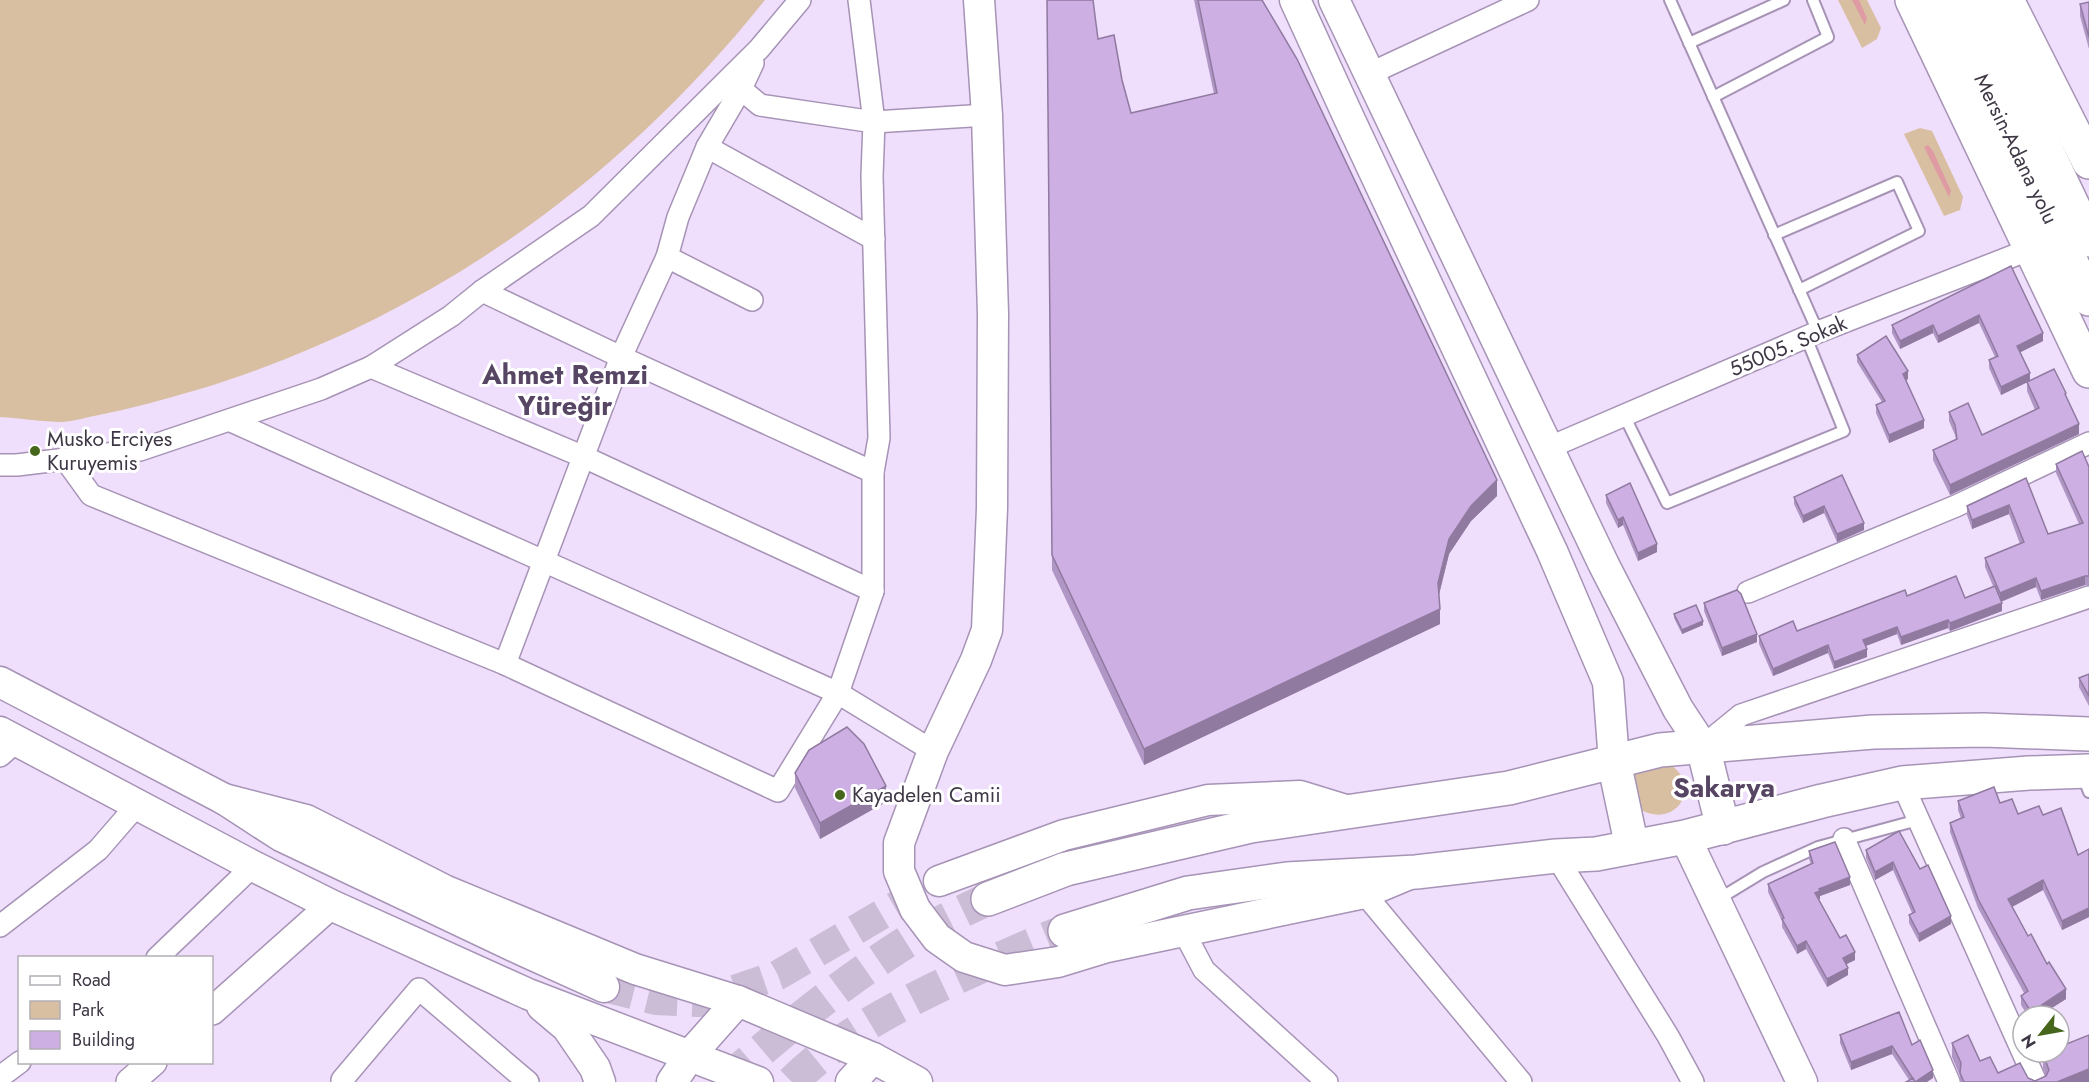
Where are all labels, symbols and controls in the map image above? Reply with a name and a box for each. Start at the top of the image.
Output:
street label: Mersin-Adana yolu [1967,69,2065,229]
street label: 55005. Sokak [1725,307,1852,384]
district label: Ahmet Remzi Yüreğir [481,355,648,425]
place label: Musko Erciyes Kuruyemis [47,424,172,478]
marker: Musko Erciyes Kuruyemis [28,444,42,458]
district label: Sakarya [1673,768,1775,807]
place label: Kayadelen Camii [852,780,1001,810]
marker: Kayadelen Camii [833,788,847,802]
legend [18,956,213,1064]
text: Road [72,967,111,993]
text: Park [72,997,104,1023]
north arrow [2011,1004,2071,1064]
text: Building [72,1027,135,1053]
text: N [2015,1030,2042,1053]

